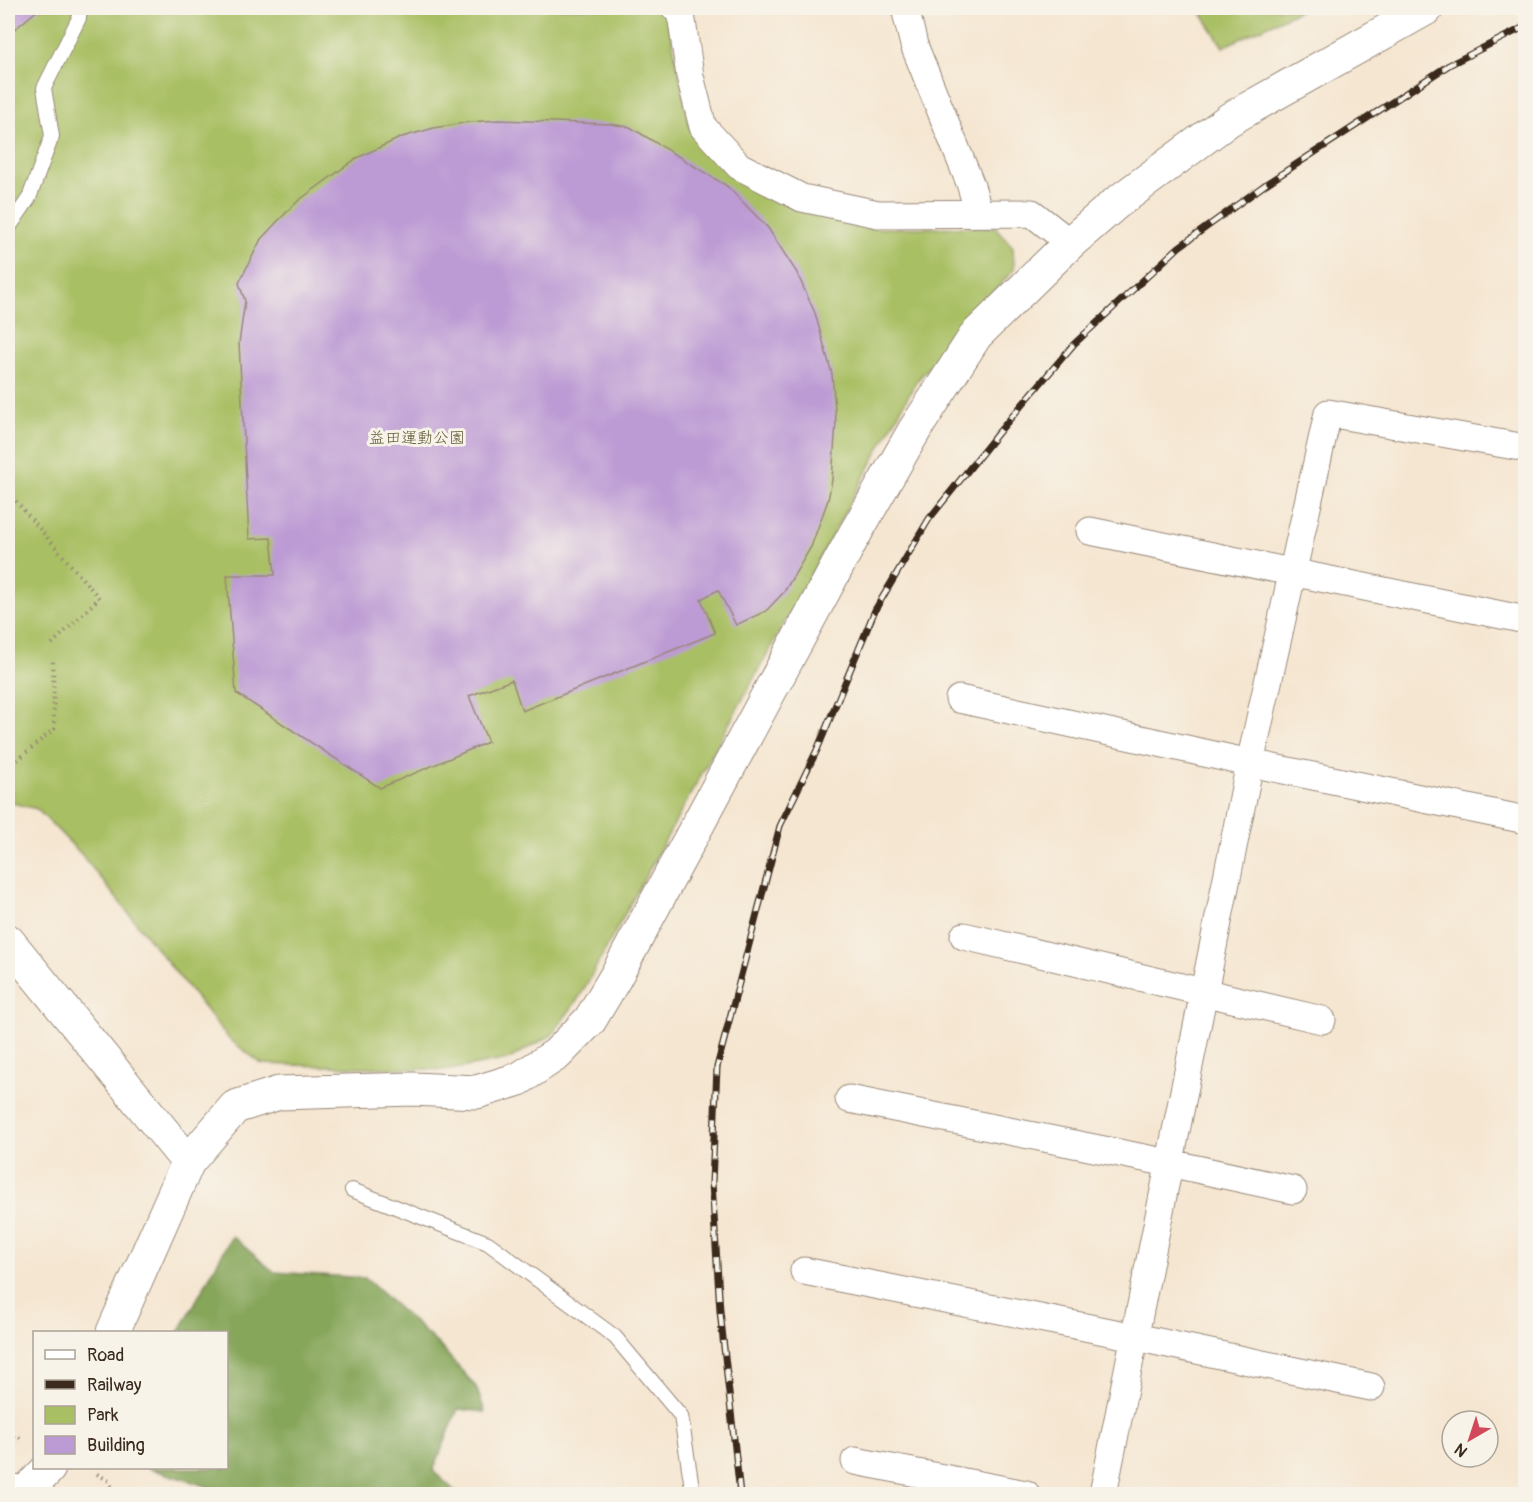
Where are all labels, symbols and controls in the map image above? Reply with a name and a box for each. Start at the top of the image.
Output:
park label: 益田運動公園 [369,428,465,448]
legend [33,1331,228,1469]
text: Road [87,1344,124,1367]
text: Railway [87,1374,142,1397]
text: Park [87,1404,119,1427]
north arrow [1440,1409,1500,1469]
text: Building [87,1434,145,1457]
text: N [1451,1439,1472,1461]

